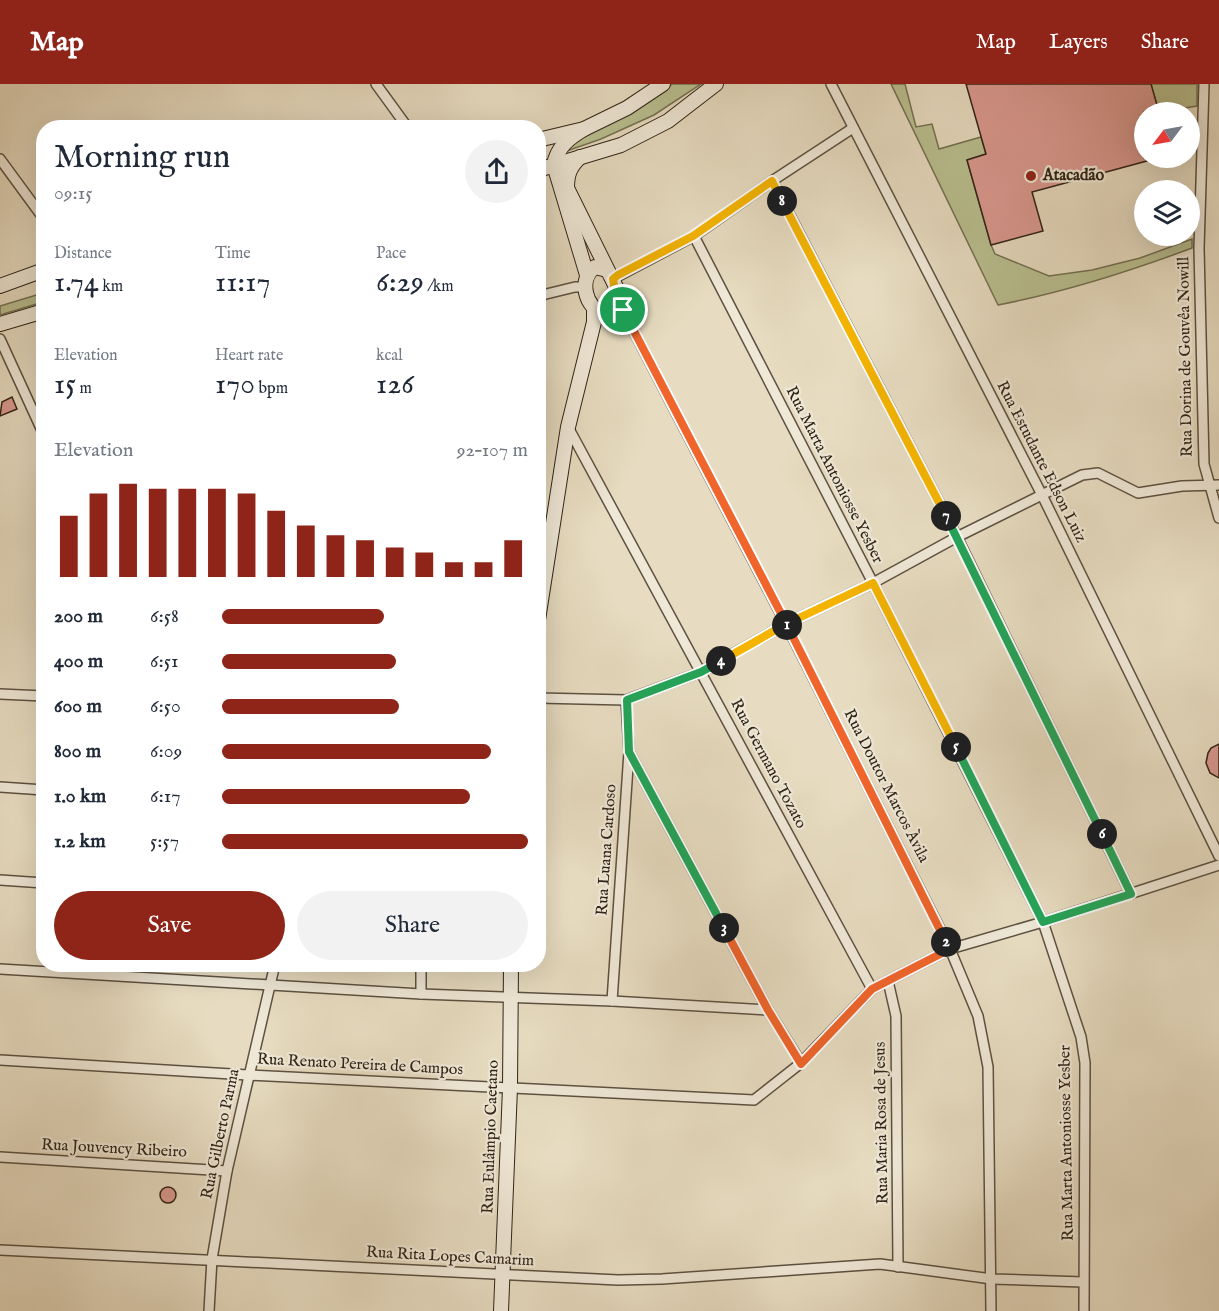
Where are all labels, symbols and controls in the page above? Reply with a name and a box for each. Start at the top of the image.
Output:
text: Map [30,25,84,60]
text: Map [976,29,1016,56]
text: Layers [1049,29,1108,56]
text: Share [1141,29,1189,56]
north arrow [1134,102,1200,168]
map controls [1134,102,1200,246]
text: Morning run [54,137,230,179]
button: share [465,140,528,203]
place label: Atacadão [1042,166,1104,186]
marker: Atacadão [1024,169,1038,183]
button: layers [1134,180,1200,246]
text: 09:15 [54,181,93,206]
pin: 8 [767,186,797,216]
text: 8 [779,191,785,211]
text: Distance [54,244,112,264]
text: Time [215,244,251,264]
text: Pace [376,244,406,264]
street label: Rua Dorina de Gouvêa Nowill [1174,256,1198,457]
text: 1.74 [54,264,99,302]
text: 11:17 [215,264,270,302]
text: 6:29 [376,264,424,302]
text: km [99,277,123,297]
text: /km [424,277,454,297]
pin [597,284,648,335]
icon: arrive [606,293,639,326]
text: Elevation [54,346,117,366]
text: Heart rate [215,346,283,366]
text: kcal [376,346,403,366]
text: 15 [54,366,76,404]
text: 170 [215,366,255,404]
text: 126 [376,366,414,404]
street label: Rua Estudante Edson Luiz [992,378,1090,546]
text: m [76,379,92,399]
text: bpm [255,379,288,399]
street label: Rua Marta Antoniosse Yesber [781,383,887,567]
text: Elevation [54,438,133,463]
text: 92–107 m [457,438,528,463]
pin: 7 [931,501,961,531]
text: 7 [942,506,950,526]
text: 200 m [54,604,103,629]
text: 6:58 [150,604,179,629]
pin: 1 [772,610,802,640]
text: 1 [784,615,790,635]
pin: 4 [706,646,736,676]
text: 400 m [54,649,103,674]
text: 6:51 [150,649,178,674]
text: 4 [717,651,725,671]
text: 600 m [54,694,102,719]
text: 6:50 [150,694,181,719]
street label: Rua Germano Tozato [725,696,811,833]
street label: Rua Doutor Marcos Àvila [839,705,935,866]
pin: 5 [941,732,971,762]
text: 5 [953,737,959,757]
text: 800 m [54,739,101,764]
text: 6:09 [150,739,182,764]
street label: Rua Luana Cardoso [592,783,622,917]
text: 1.0 km [54,784,106,809]
text: 6:17 [150,784,181,809]
pin: 6 [1087,819,1117,849]
text: 6 [1099,824,1105,844]
text: 1.2 km [54,829,106,854]
text: 5:57 [150,829,179,854]
button: Save [54,891,285,960]
button: Share [297,891,528,960]
pin: 3 [709,913,739,943]
text: 3 [721,918,727,938]
pin: 2 [931,927,961,957]
text: 2 [942,932,950,952]
street label: Rua Maria Rosa de Jesus [871,1041,893,1204]
street label: Rua Marta Antoniosse Yesber [1055,1045,1079,1241]
street label: Rua Renato Pereira de Campos [256,1050,464,1080]
street label: Rua Eulâmpio Caetano [478,1059,504,1214]
street label: Rua Gilberto Parma [197,1067,245,1201]
street label: Rua Jouvency Ribeiro [41,1135,188,1163]
street label: Rua Rita Lopes Camarim [365,1243,535,1271]

